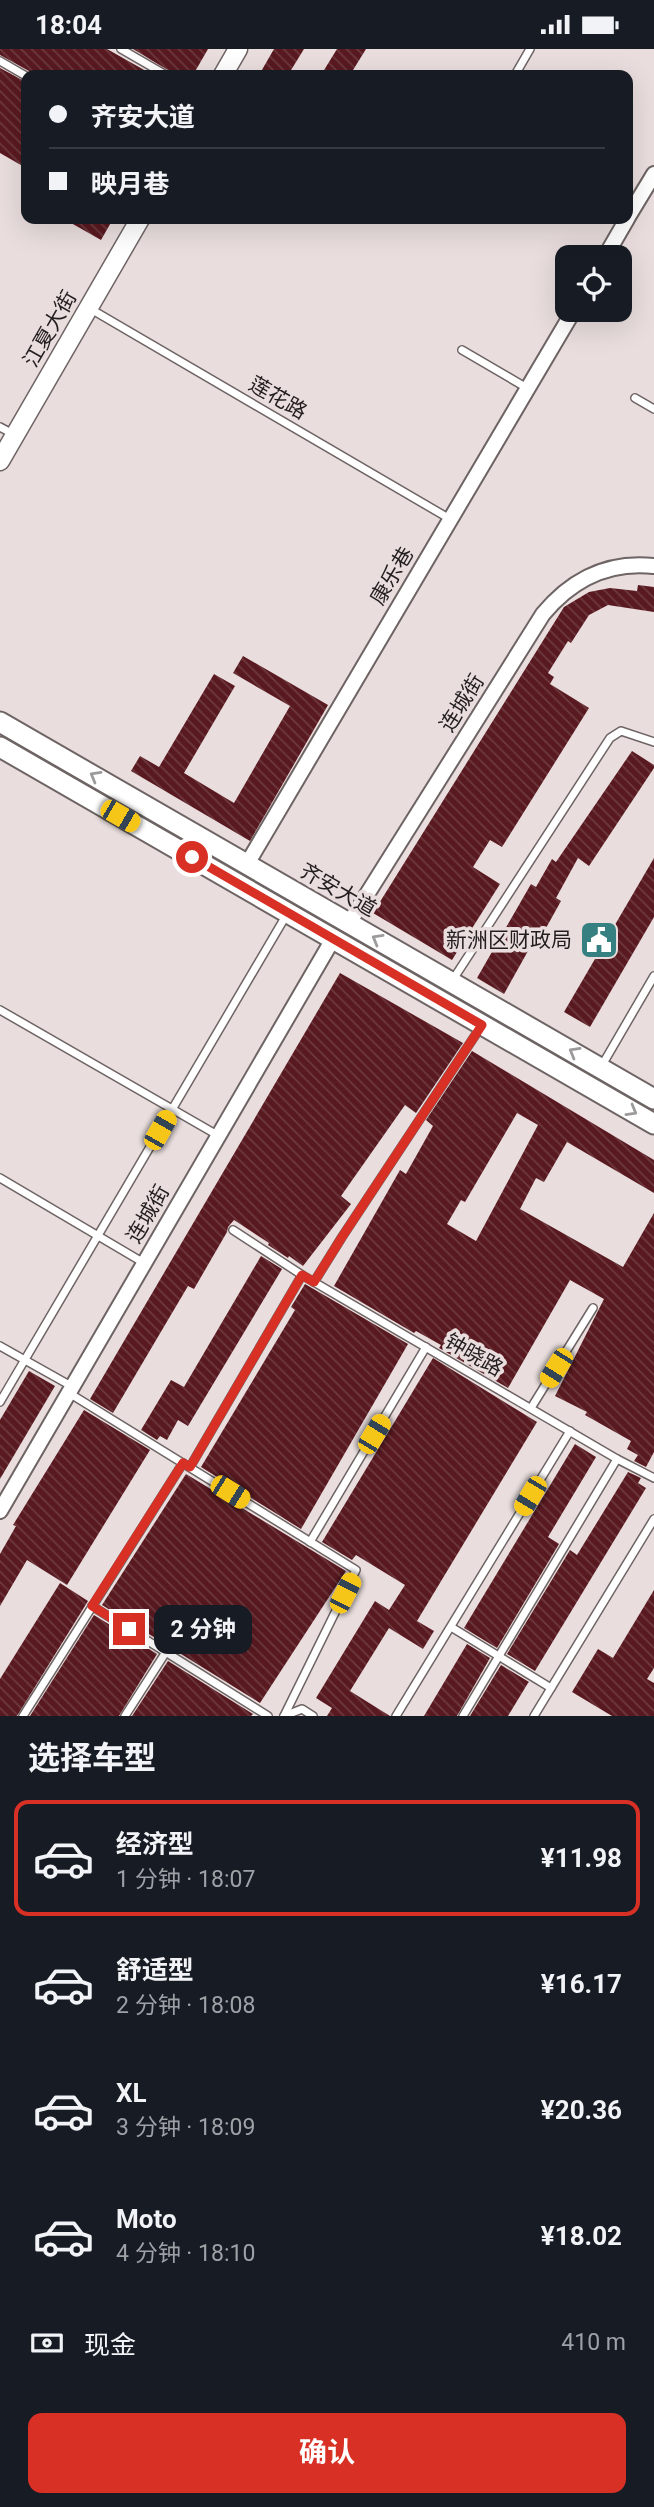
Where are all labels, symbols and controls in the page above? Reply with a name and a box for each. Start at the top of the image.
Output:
text: 18:04 [35,10,102,40]
text: 齐安大道 [91,102,195,132]
text: 映月巷 [91,169,169,199]
map controls [555,245,632,322]
button: locate [555,245,632,322]
street label: 江夏大街 [19,287,81,371]
street label: 莲花路 [245,372,311,424]
street label: 康乐巷 [365,543,419,609]
street label: 连城街 [435,670,489,736]
one-way arrow [89,771,102,784]
car [97,796,144,836]
route start [176,841,208,873]
street label: 齐安大道 [296,859,380,921]
public building icon: 新洲区财政局 [578,919,620,961]
place label: 新洲区财政局 [446,928,572,952]
one-way arrow [371,934,384,947]
one-way arrow [568,1047,581,1060]
one-way arrow [625,1103,638,1116]
car [141,1107,180,1153]
street label: 连城街 [122,1181,174,1247]
street label: 钟晓路 [441,1329,507,1381]
car [536,1345,577,1391]
car [355,1411,394,1457]
car [207,1472,254,1512]
car [511,1473,550,1519]
car [327,1570,364,1616]
callout: 2 分钟 [154,1605,252,1653]
route end [113,1613,145,1645]
text: 2 分钟 [171,1616,235,1643]
text: 选择车型 [28,1739,156,1777]
icon: car [32,1827,95,1890]
text: 经济型 [116,1829,194,1859]
text: ¥11.98 [541,1843,622,1873]
text: 1 分钟 · 18:07 [116,1866,255,1893]
icon: car [32,1953,95,2016]
text: 舒适型 [116,1955,194,1985]
text: ¥16.17 [541,1969,622,1999]
text: 2 分钟 · 18:08 [116,1992,255,2019]
text: XL [116,2078,147,2108]
icon: car [32,2079,95,2142]
text: ¥20.36 [541,2095,622,2125]
text: 3 分钟 · 18:09 [116,2114,255,2141]
text: Moto [116,2204,177,2234]
icon: car [32,2205,95,2268]
text: ¥18.02 [541,2221,622,2251]
text: 4 分钟 · 18:10 [116,2240,255,2267]
icon: cash [28,2324,66,2362]
text: 410 m [561,2329,626,2356]
text: 现金 [84,2330,136,2360]
button: 确认 [28,2413,626,2493]

